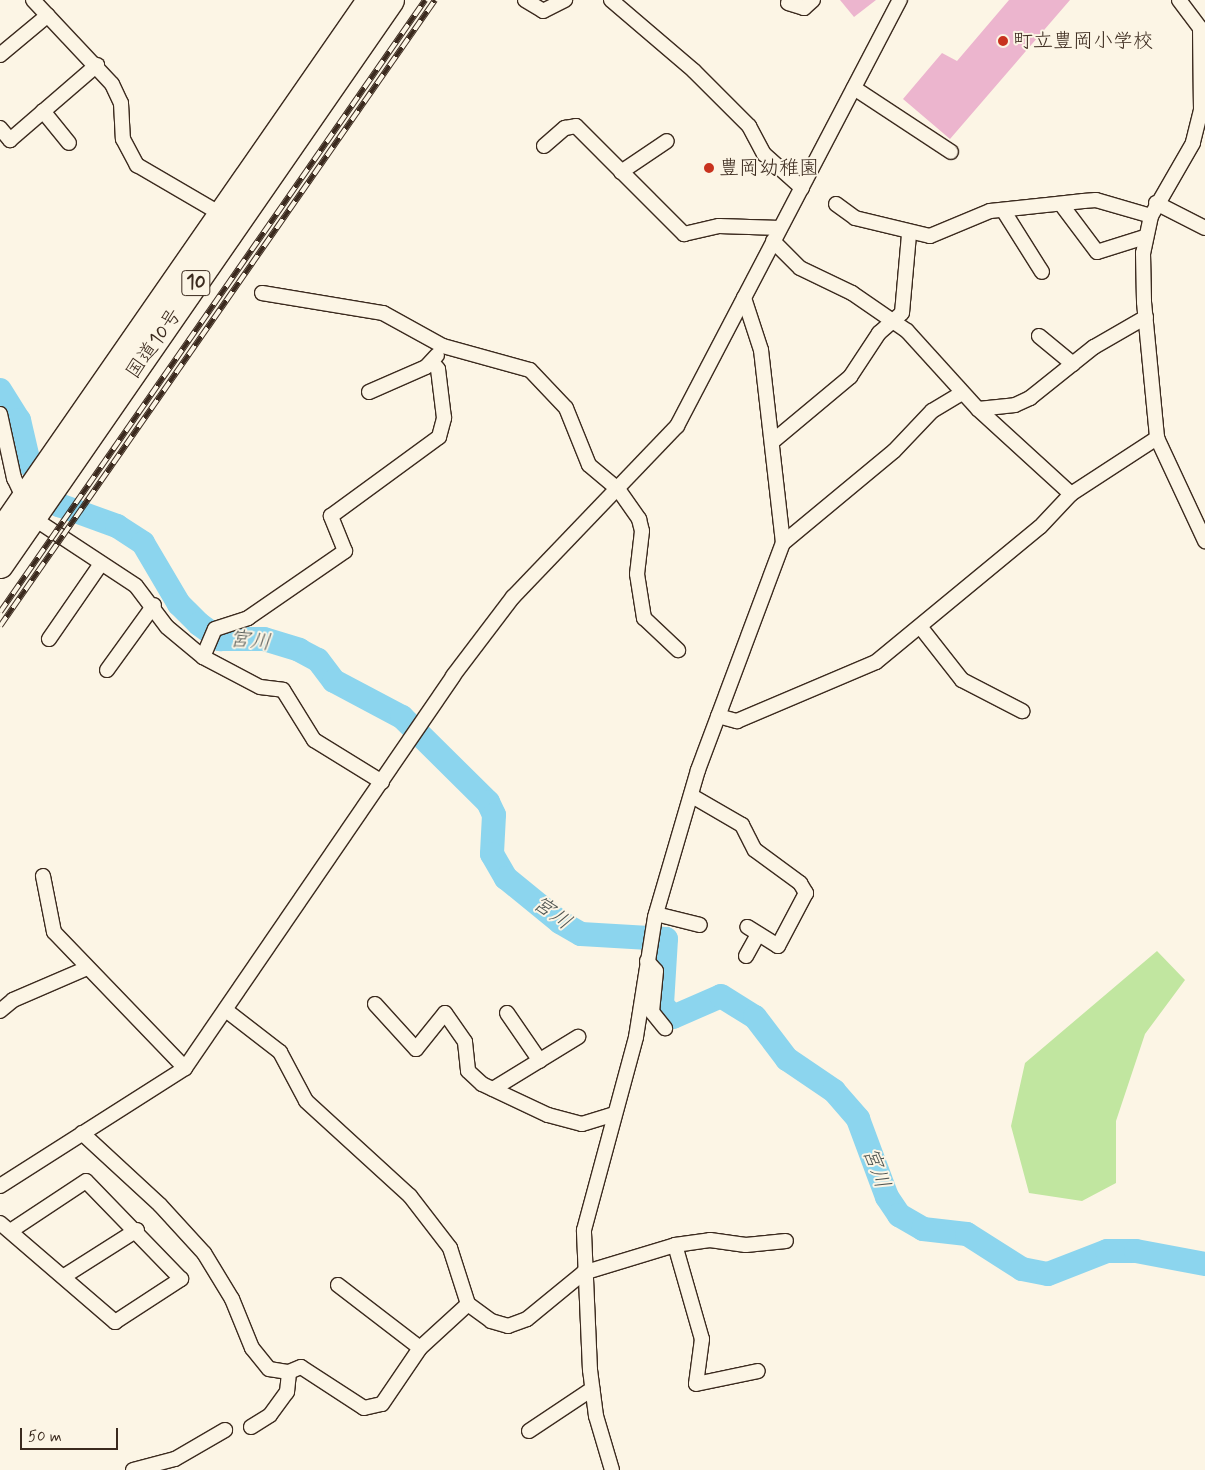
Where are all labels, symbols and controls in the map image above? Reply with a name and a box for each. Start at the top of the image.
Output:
place label: 町立豊岡小学校 [1013,29,1153,53]
marker: 町立豊岡小学校 [997,35,1009,47]
place label: 豊岡幼稚園 [719,156,819,180]
marker: 豊岡幼稚園 [703,162,715,174]
road number: 10 [181,266,211,300]
street label: 国道10号 [121,304,187,384]
water label: 宮川 [228,626,272,656]
water label: 宮川 [528,890,576,936]
water label: 宮川 [857,1144,895,1192]
scale bar [22,1418,120,1450]
text: 50 m [28,1427,62,1447]

